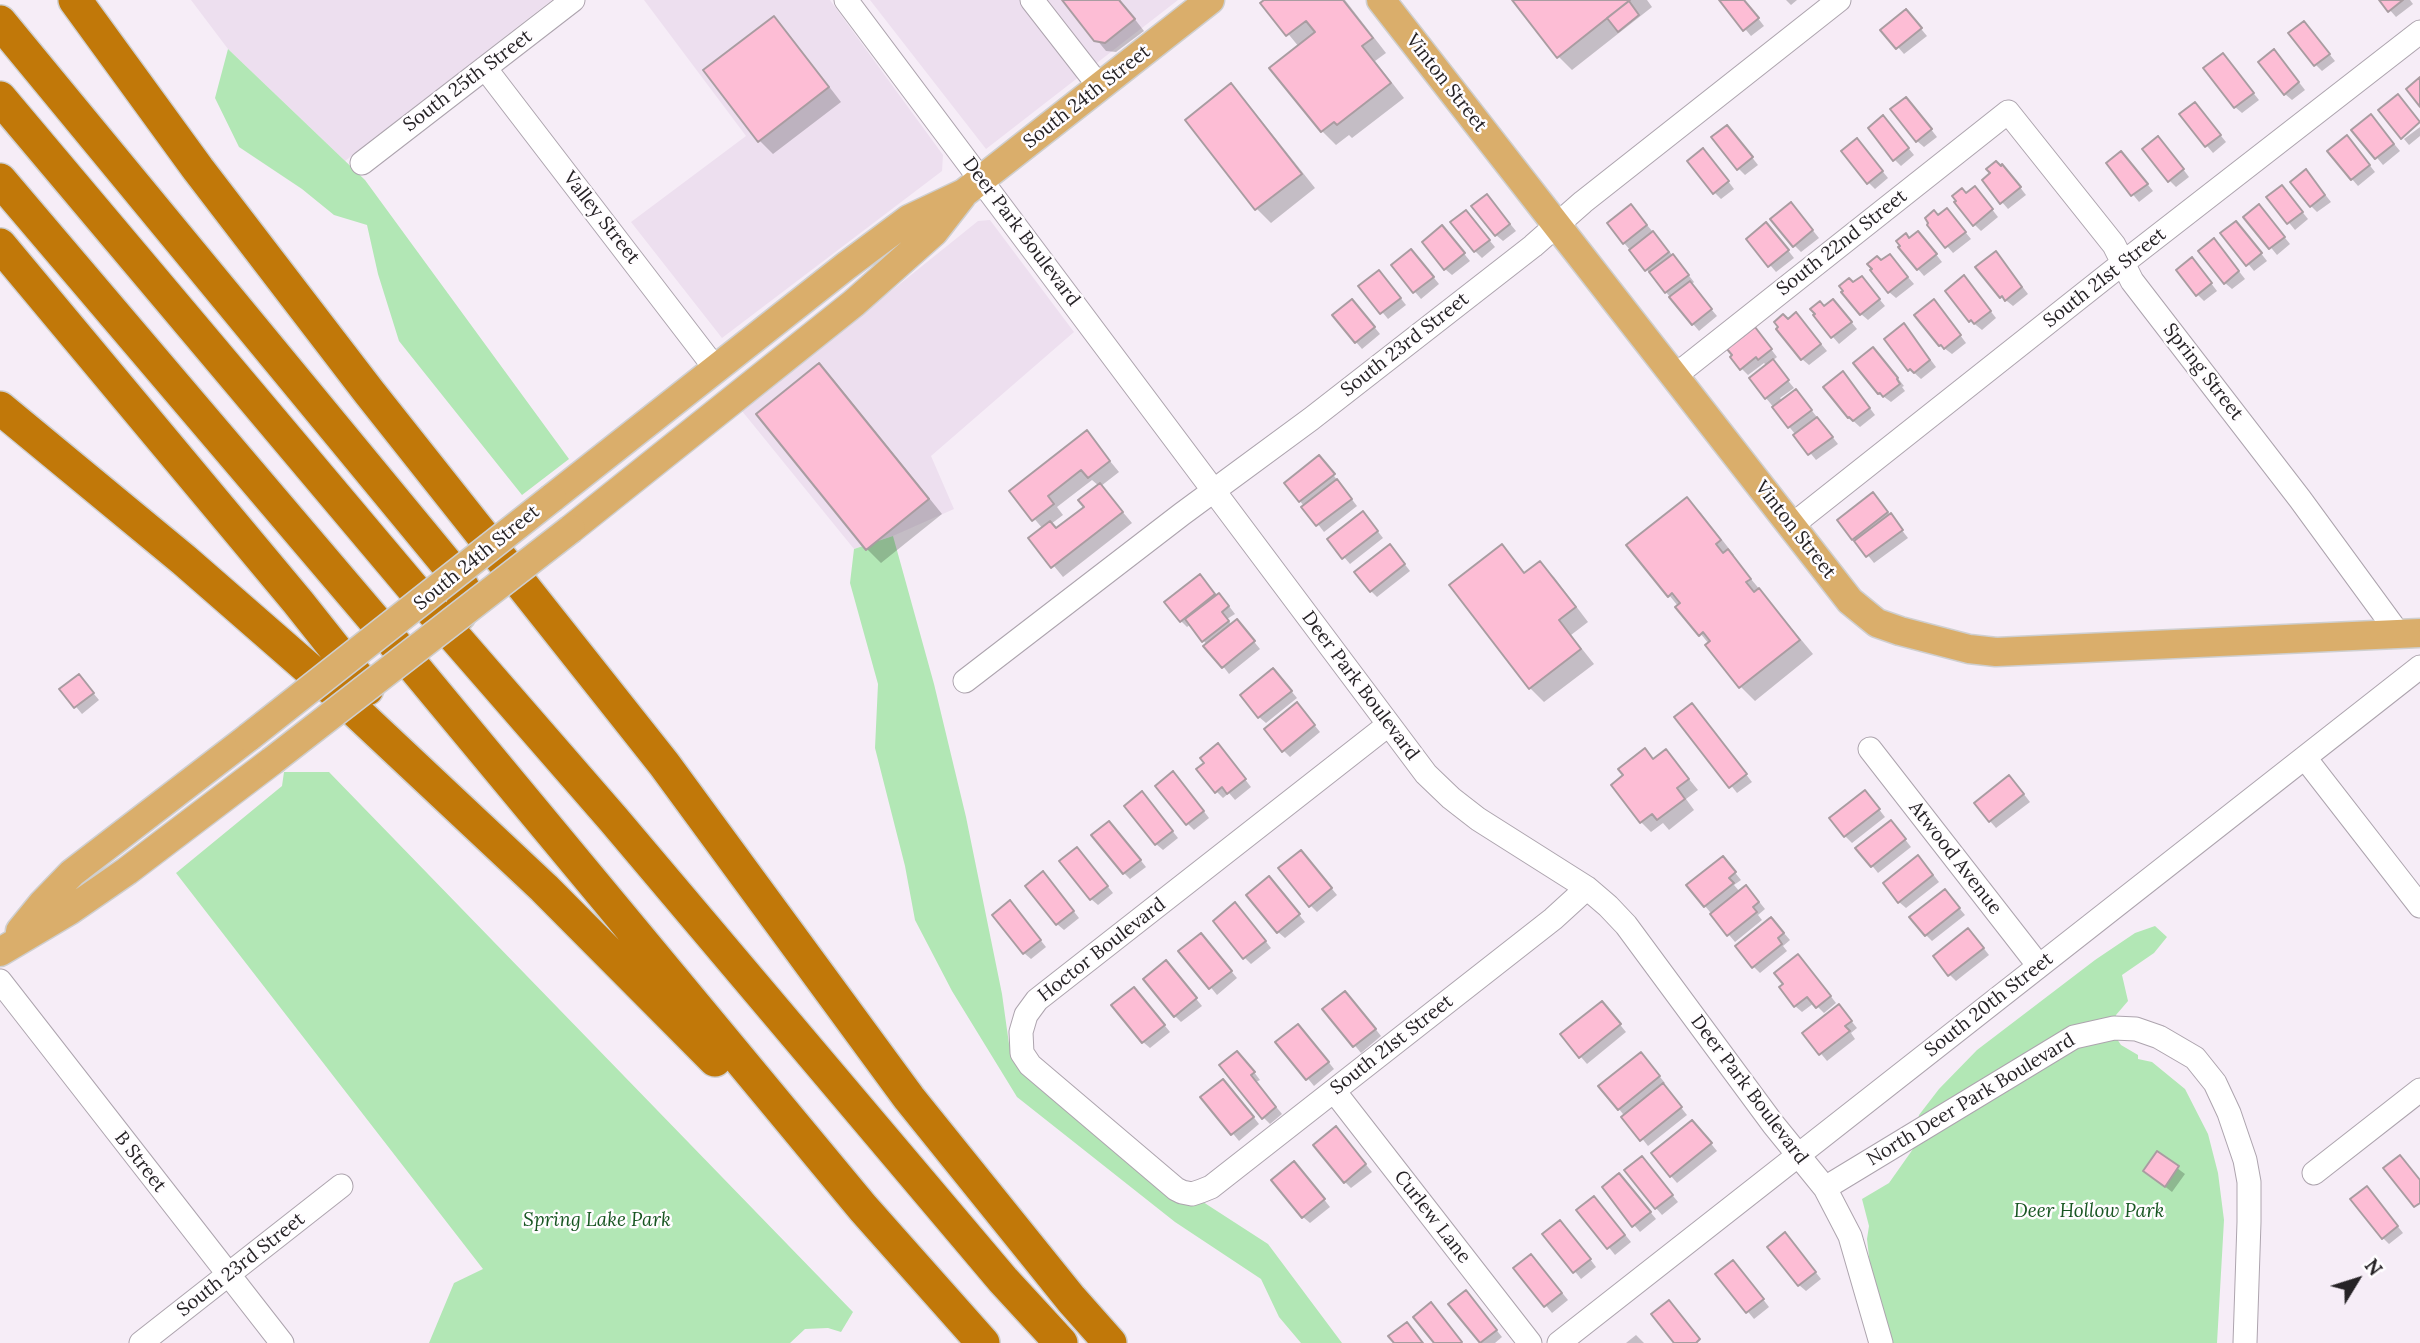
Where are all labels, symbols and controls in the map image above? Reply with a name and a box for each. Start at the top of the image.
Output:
street label: South 25th Street [399,25,537,137]
street label: Vinton Street [1401,30,1491,136]
street label: South 24th Street [1019,40,1155,154]
street label: Deer Park Boulevard [958,153,1084,311]
street label: Valley Street [558,167,644,269]
street label: South 22nd Street [1772,185,1912,301]
street label: South 21st Street [2039,223,2171,333]
street label: South 23rd Street [1337,288,1473,402]
street label: Spring Street [2158,319,2248,425]
street label: Vinton Street [1750,477,1840,583]
street label: South 24th Street [410,500,544,616]
street label: Deer Park Boulevard [1297,607,1423,765]
street label: Atwood Avenue [1904,797,2006,919]
street label: Hoctor Boulevard [1034,893,1170,1007]
street label: South 20th Street [1920,948,2058,1062]
street label: South 21st Street [1326,990,1458,1100]
street label: Deer Park Boulevard [1686,1011,1812,1169]
street label: North Deer Park Boulevard [1863,1029,2079,1171]
street label: B Street [109,1127,171,1197]
street label: Curlew Lane [1389,1166,1475,1268]
park label: Deer Hollow Park [2014,1201,2164,1223]
street label: South 23rd Street [173,1208,309,1322]
park label: Spring Lake Park [523,1210,671,1232]
north arrow [2322,1245,2392,1315]
text: N [2360,1254,2388,1280]

